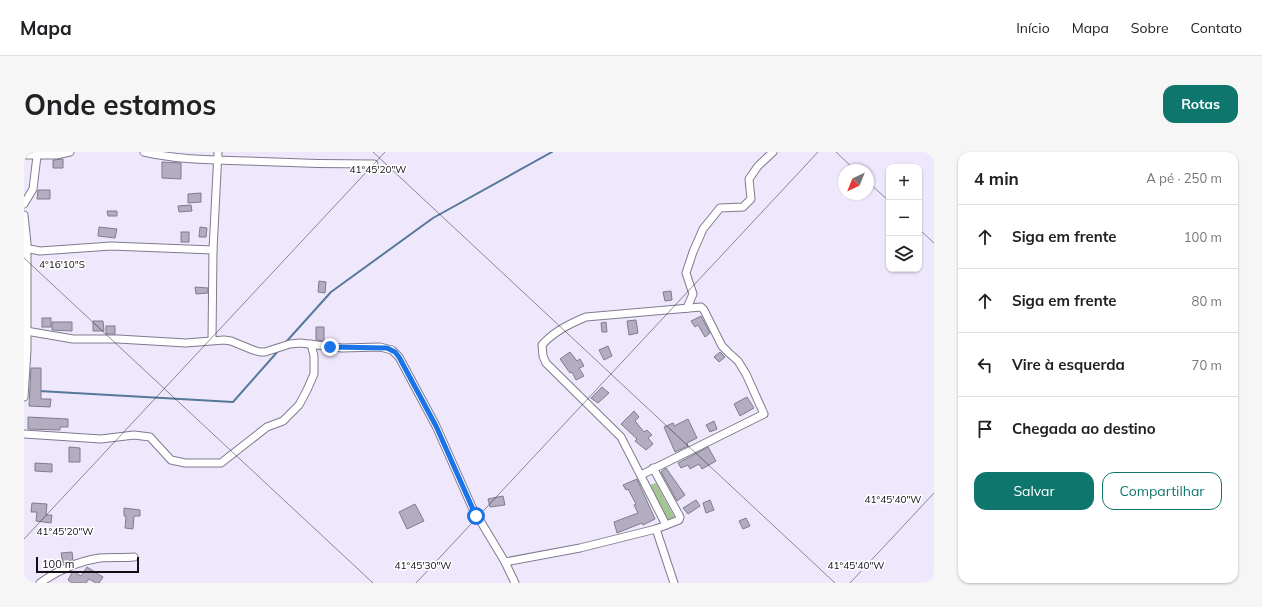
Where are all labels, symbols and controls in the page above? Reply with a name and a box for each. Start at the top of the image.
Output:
text: Mapa [20,16,72,40]
text: Início [1016,19,1050,37]
text: Mapa [1072,19,1109,37]
text: Sobre [1131,19,1169,37]
text: Contato [1191,19,1242,37]
button: Rotas [1163,85,1238,123]
text: Onde estamos [24,87,216,122]
text: 41°45'20"W [350,163,406,176]
north arrow [838,164,874,200]
map controls [886,164,922,272]
button: + [886,164,922,200]
text: 4 min [974,168,1019,189]
text: A pé · 250 m [1146,170,1222,186]
button: − [886,200,922,236]
icon: ahead [974,226,996,248]
text: Siga em frente [1012,227,1117,246]
text: 100 m [1184,229,1222,245]
button: layers [886,236,922,272]
text: 4°16'10"S [39,258,85,271]
icon: ahead [974,290,996,312]
text: Siga em frente [1012,291,1117,310]
text: 80 m [1192,293,1222,309]
route end [321,338,339,356]
icon: left [974,354,996,376]
text: Vire à esquerda [1012,355,1125,374]
text: 70 m [1192,357,1222,373]
icon: arrive [974,418,996,440]
text: Chegada ao destino [1012,419,1156,438]
button: Salvar [974,472,1094,510]
button: Compartilhar [1102,472,1222,510]
text: 41°45'40"W [865,493,921,506]
route start [467,507,485,525]
text: 41°45'20"W [37,525,93,538]
scale bar [36,555,139,574]
text: 100 m [42,557,74,571]
text: 41°45'30"W [395,559,451,572]
text: 41°45'40"W [828,559,884,572]

